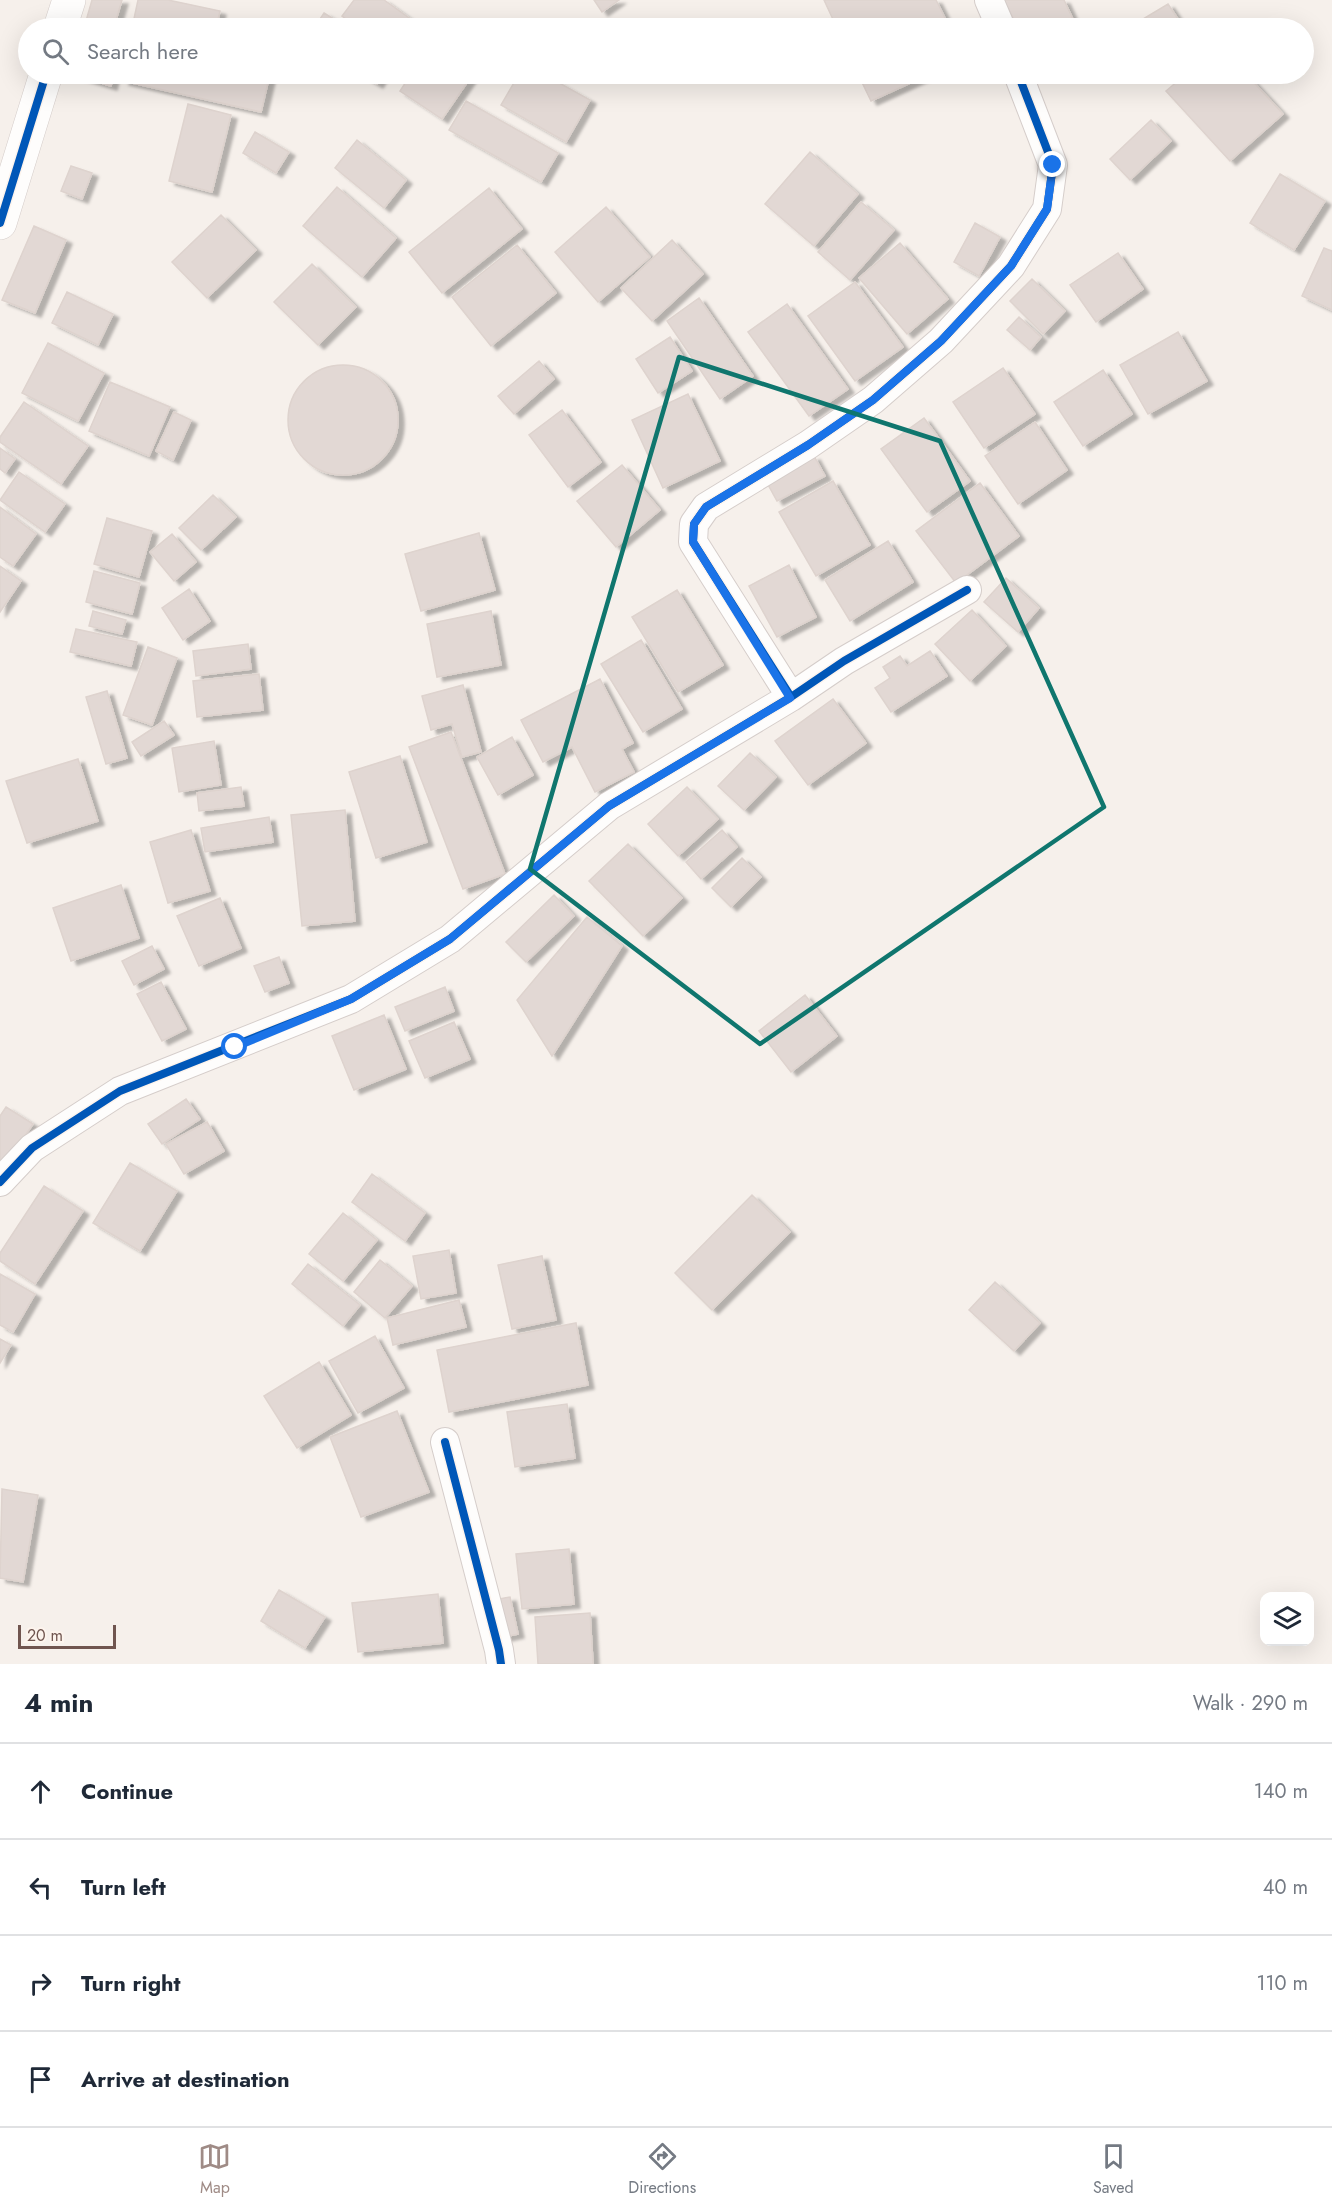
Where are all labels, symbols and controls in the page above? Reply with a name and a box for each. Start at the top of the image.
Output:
search box [18,18,1314,84]
icon: search [39,35,72,68]
text: Search here [87,35,198,67]
route end [1039,151,1065,177]
route start [221,1033,247,1059]
map controls [1260,1592,1314,1646]
button: layers [1260,1592,1314,1646]
scale bar [18,1622,116,1650]
text: 20 m [27,1624,63,1647]
text: 4 min [24,1684,93,1722]
text: Walk · 290 m [1193,1689,1308,1718]
icon: ahead [24,1775,57,1808]
text: Continue [81,1775,173,1807]
text: 140 m [1254,1777,1308,1806]
icon: left [24,1871,57,1904]
text: Turn left [81,1871,166,1903]
text: 40 m [1263,1873,1308,1902]
icon: right [24,1967,57,2000]
text: Turn right [81,1967,181,1999]
text: 110 m [1256,1969,1308,1998]
icon: arrive [24,2063,57,2096]
text: Arrive at destination [81,2063,290,2095]
tab: Map [198,2140,231,2199]
tab: Directions [628,2140,696,2199]
tab: Saved [1093,2140,1134,2199]

